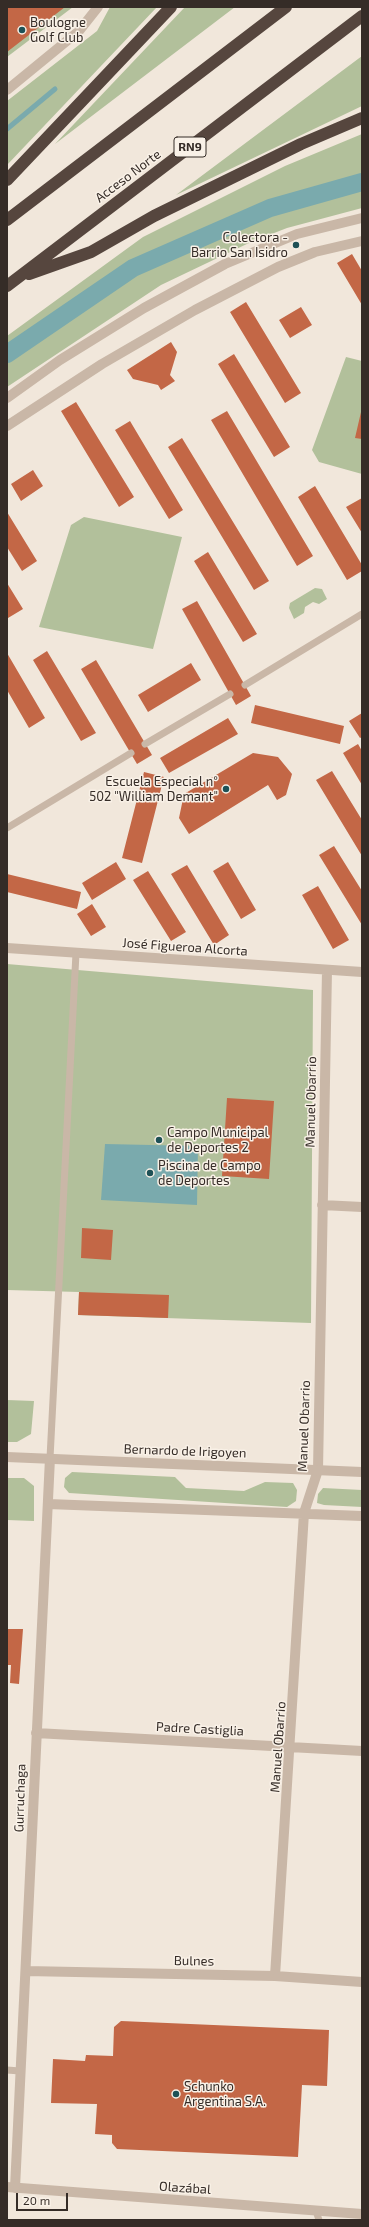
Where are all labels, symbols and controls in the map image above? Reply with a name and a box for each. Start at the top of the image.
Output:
place label: Boulogne Golf Club [30,15,86,46]
marker: Boulogne Golf Club [17,25,27,35]
road number: RN9 [174,137,206,157]
street label: Acceso Norte [92,146,164,206]
place label: Colectora - Barrio San Isidro [191,230,288,261]
marker: Colectora - Barrio San Isidro [291,240,301,250]
place label: Escuela Especial n° 502 "William Demant" [89,774,218,805]
marker: Escuela Especial n° 502 "William Demant" [221,784,231,794]
street label: José Figueroa Alcorta [122,935,248,959]
street label: Manuel Obarrio [302,1056,320,1148]
place label: Campo Municipal de Deportes 2 [167,1125,268,1156]
marker: Campo Municipal de Deportes 2 [154,1135,164,1145]
place label: Piscina de Campo de Deportes [158,1158,261,1189]
marker: Piscina de Campo de Deportes [145,1168,155,1178]
street label: Manuel Obarrio [295,1380,313,1472]
street label: Bernardo de Irigoyen [123,1441,247,1461]
street label: Manuel Obarrio [267,1701,289,1793]
street label: Padre Castiglia [156,1719,244,1739]
street label: Gurruchaga [11,1763,29,1833]
street label: Bulnes [174,1953,214,1969]
place label: Schunko Argentina S.A. [184,2079,266,2110]
marker: Schunko Argentina S.A. [171,2089,181,2099]
street label: Olazábal [159,2178,211,2198]
scale bar [18,2185,70,2211]
text: 20 m [23,2193,50,2207]

